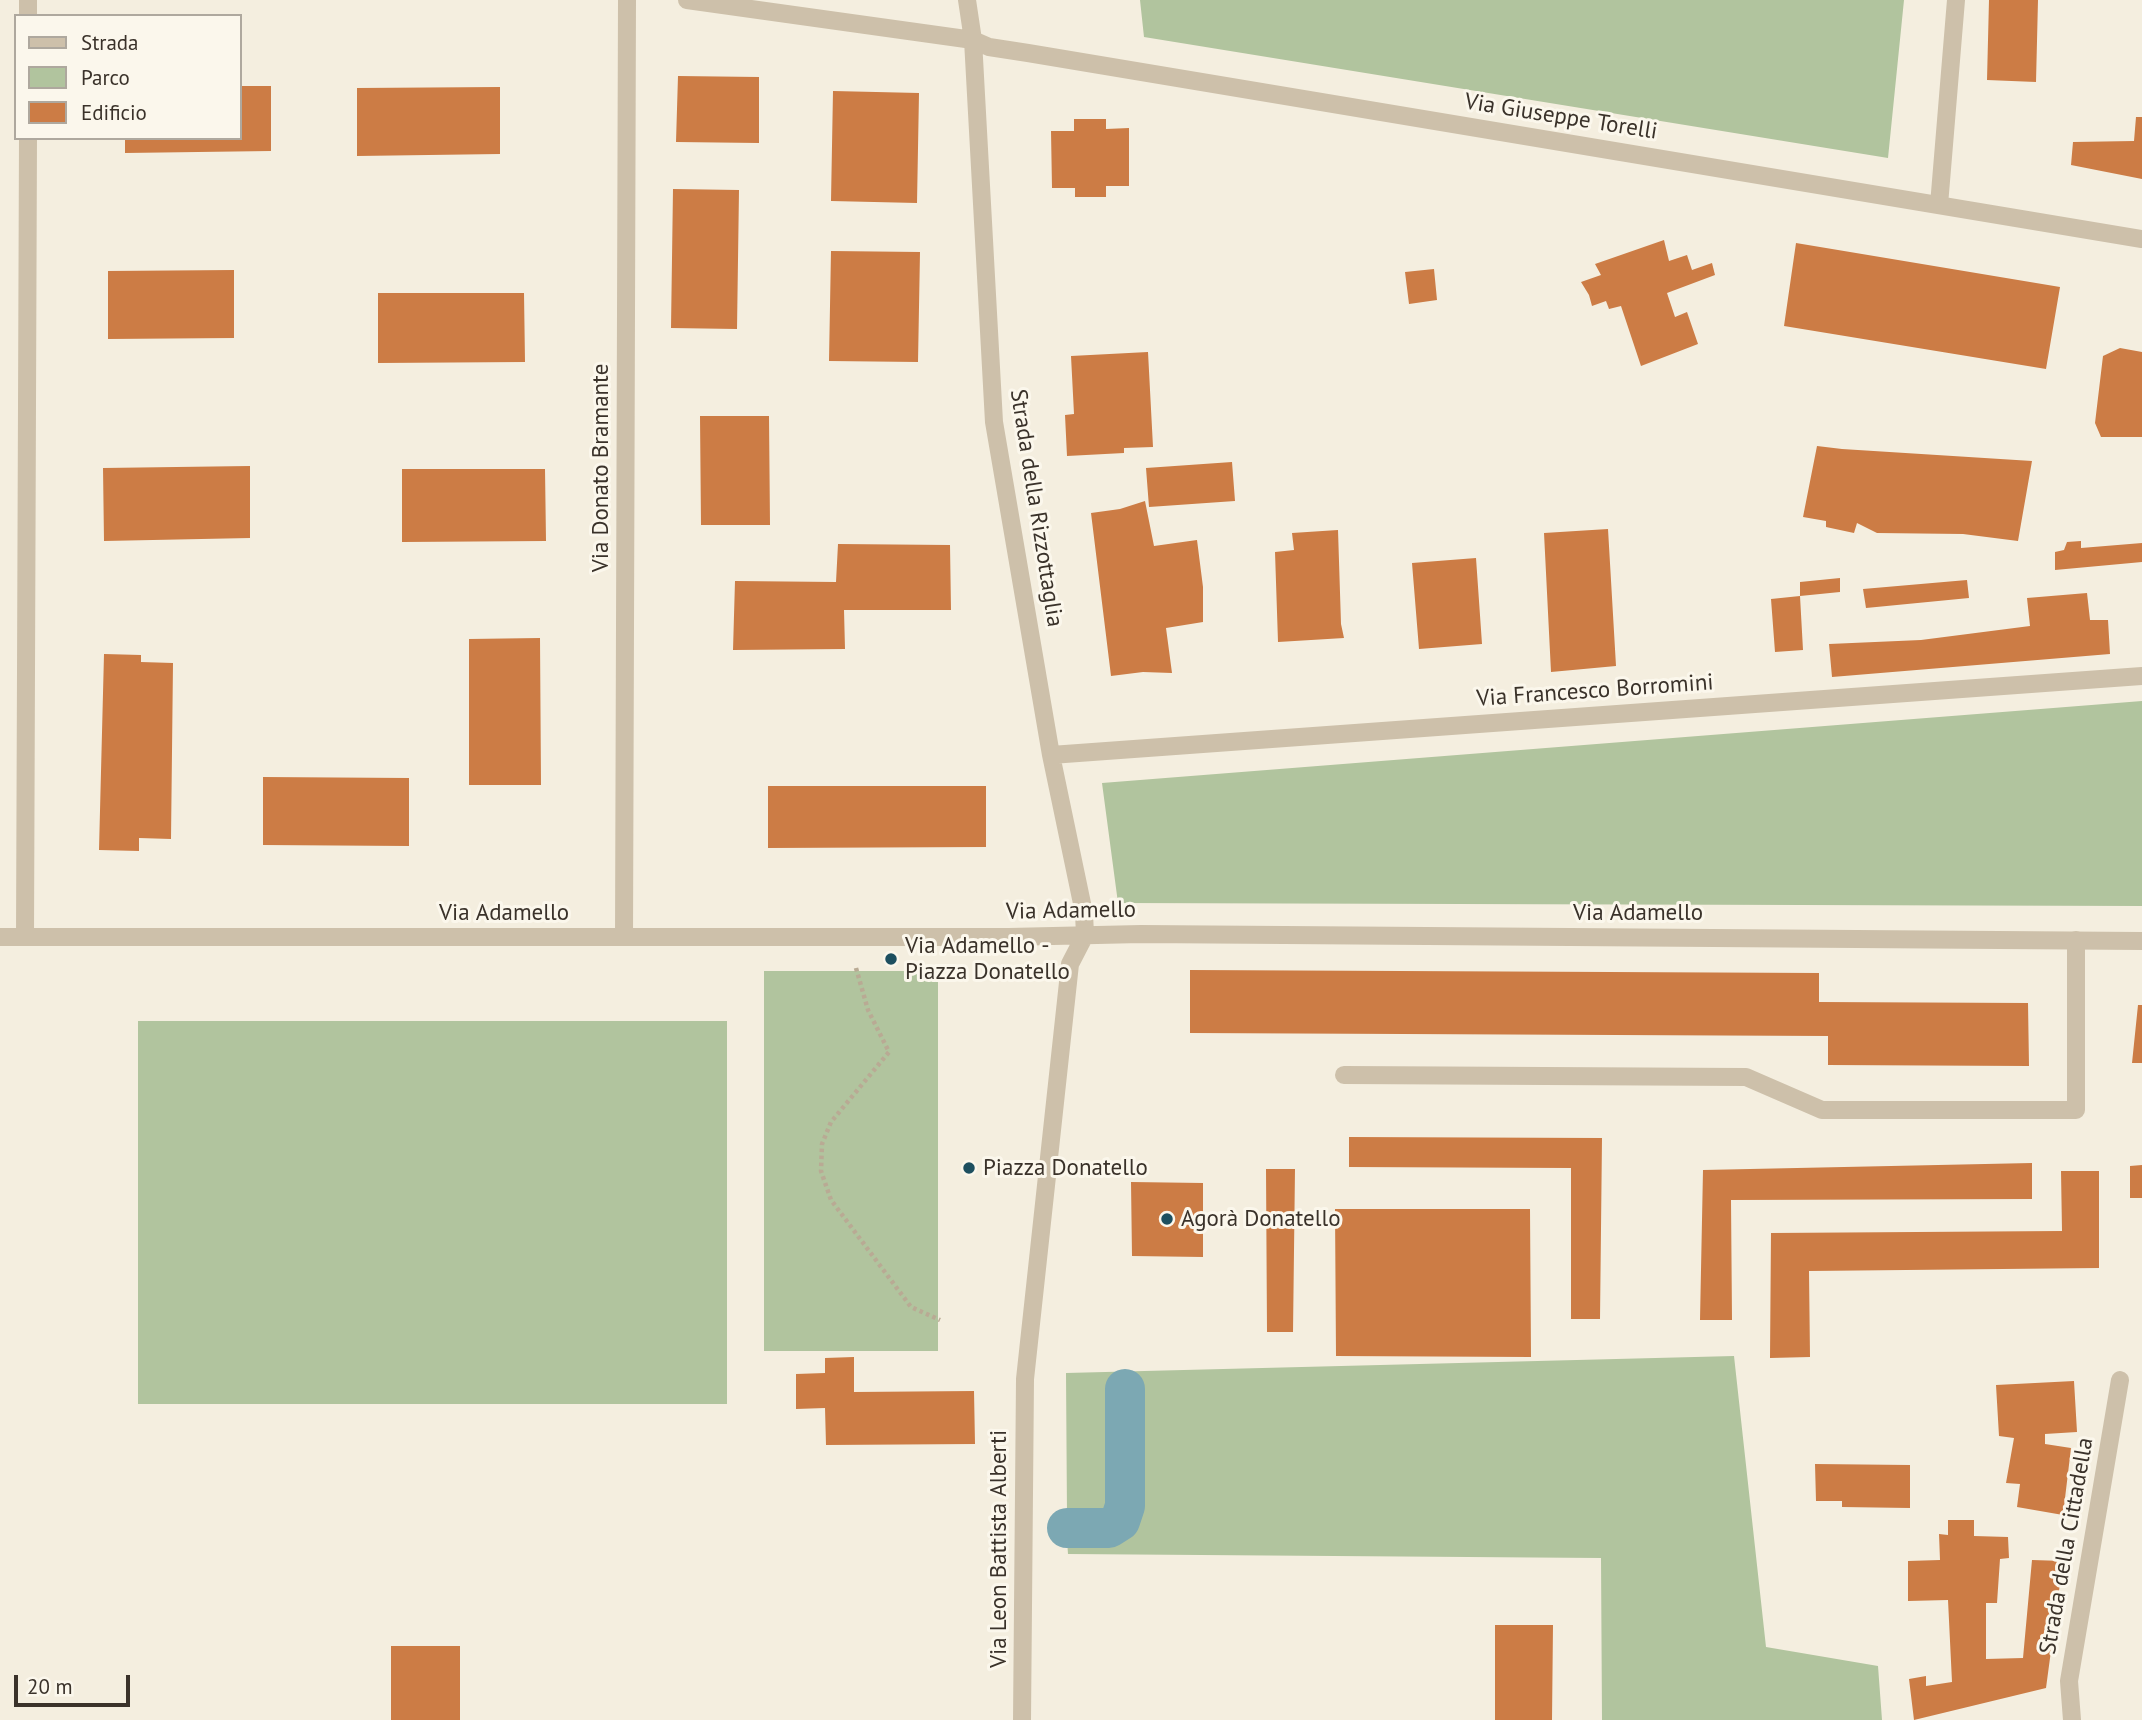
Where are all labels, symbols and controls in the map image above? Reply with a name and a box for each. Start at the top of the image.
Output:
legend [14,14,242,140]
text: Strada [81,29,139,56]
text: Parco [81,64,130,91]
street label: Via Giuseppe Torelli [1463,88,1659,146]
text: Edificio [81,99,147,126]
street label: Via Donato Bramante [587,364,615,572]
street label: Strada della Rizzottaglia [1004,387,1068,629]
street label: Via Francesco Borromini [1476,669,1714,713]
street label: Via Adamello [1006,896,1136,926]
street label: Via Adamello [439,899,569,927]
street label: Via Adamello [1573,899,1703,927]
place label: Via Adamello - Piazza Donatello [905,932,1070,986]
marker: Via Adamello - Piazza Donatello [883,951,899,967]
place label: Piazza Donatello [983,1154,1148,1182]
marker: Piazza Donatello [961,1160,977,1176]
place label: Agorà Donatello [1181,1205,1341,1233]
marker: Agorà Donatello [1159,1211,1175,1227]
street label: Via Leon Battista Alberti [985,1430,1013,1668]
street label: Strada della Cittadella [2034,1436,2100,1656]
scale bar [18,1660,133,1704]
text: 20 m [27,1673,73,1700]

